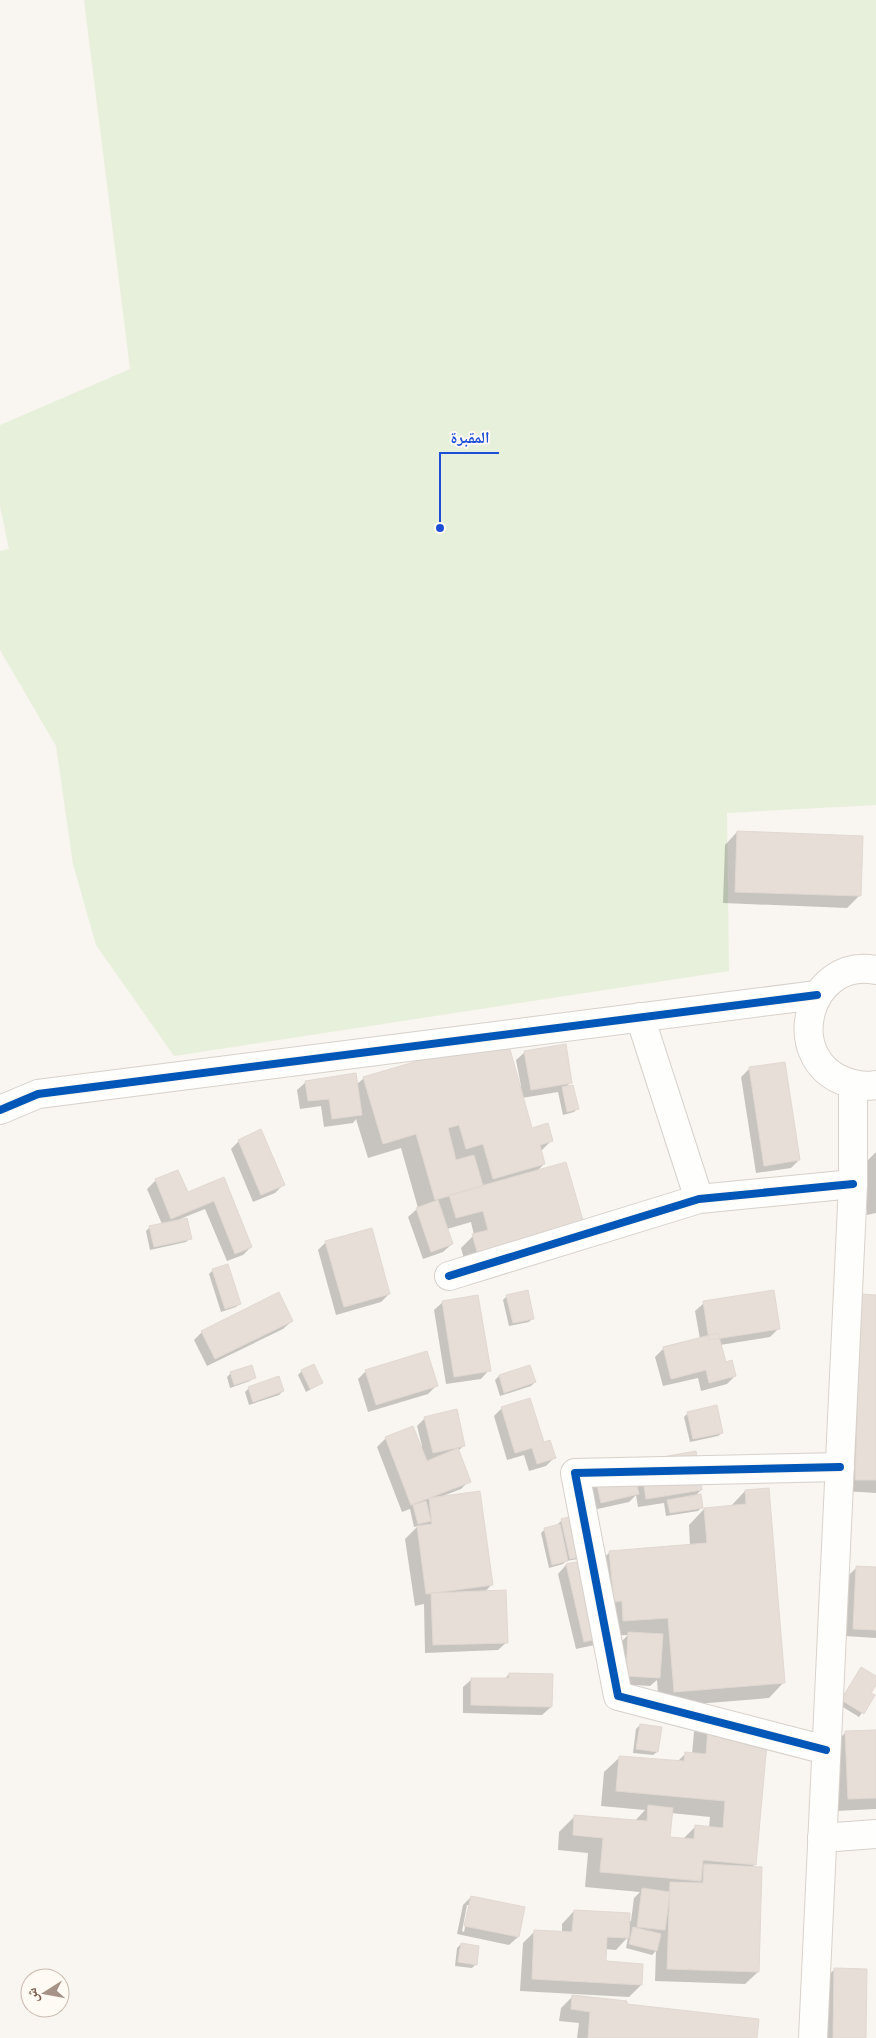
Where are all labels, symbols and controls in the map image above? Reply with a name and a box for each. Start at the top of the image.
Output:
callout: المقبرة [440,422,499,453]
text: المقبرة [450,429,490,449]
north arrow [20,1968,70,2018]
text: ش [24,1986,43,2004]

